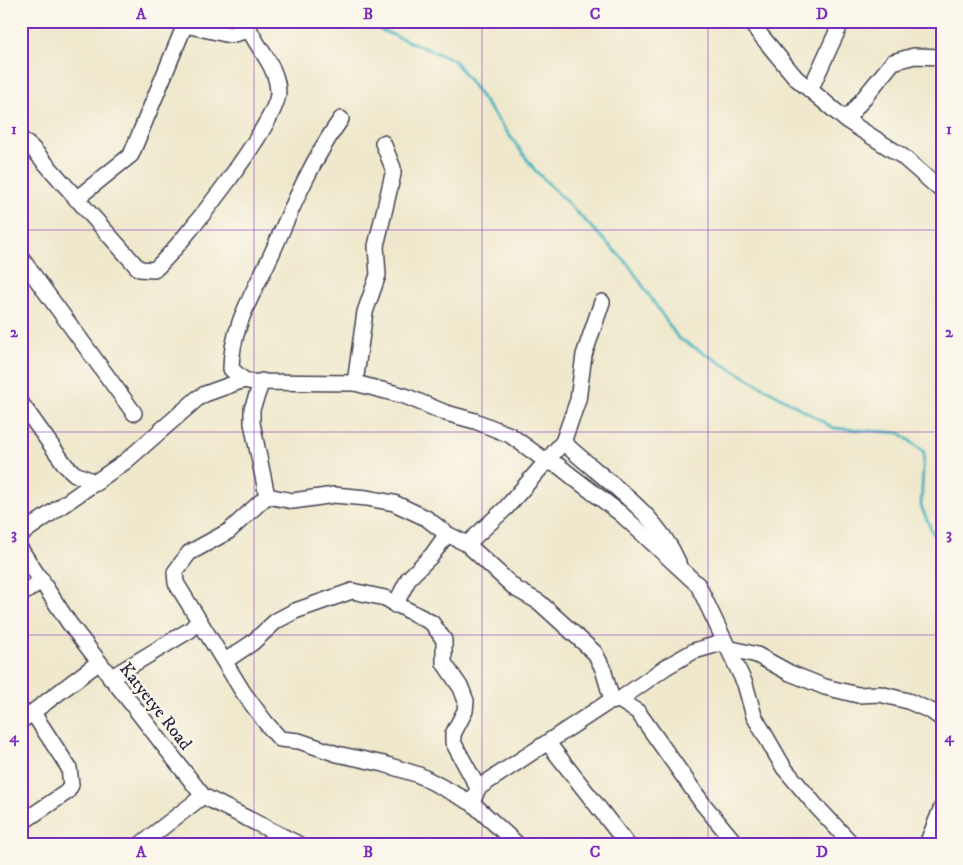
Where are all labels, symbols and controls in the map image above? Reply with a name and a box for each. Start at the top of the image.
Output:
text: A [135,4,147,24]
text: B [363,4,373,24]
text: C [590,4,600,24]
text: D [816,4,828,24]
text: 1 [11,119,17,139]
text: 1 [946,119,952,139]
text: 2 [10,322,19,342]
text: 2 [945,322,954,342]
text: 3 [11,524,17,544]
text: 3 [946,524,952,544]
street label: Katyetye Road [114,658,196,755]
text: 4 [8,727,19,747]
text: 4 [943,727,954,747]
text: A [135,842,147,862]
text: B [363,842,373,862]
text: C [590,842,600,862]
text: D [816,842,828,862]

